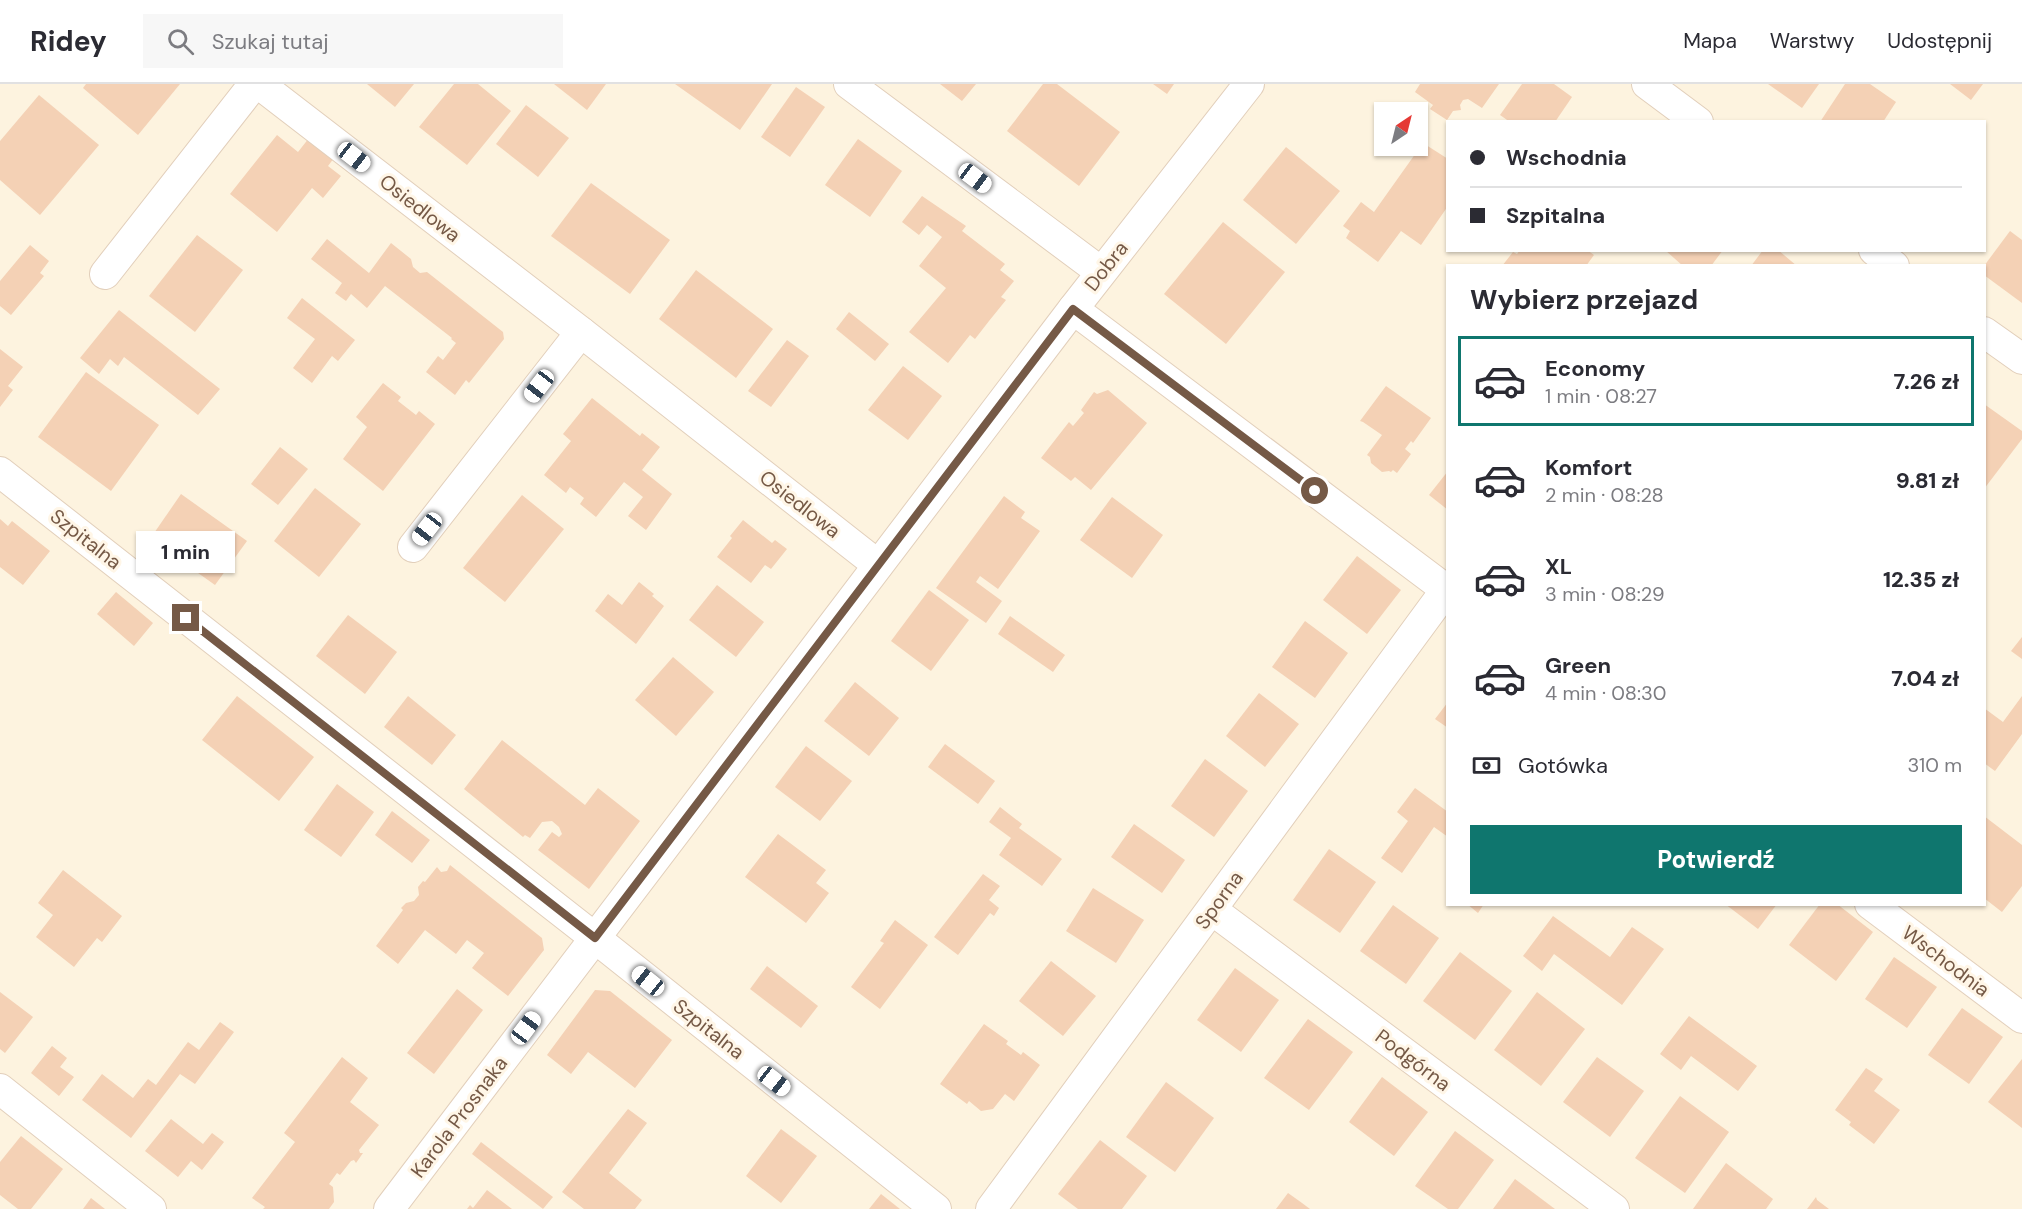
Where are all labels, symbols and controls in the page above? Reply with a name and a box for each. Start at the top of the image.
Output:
search box [143,14,563,68]
text: Ridey [30,23,107,60]
icon: search [164,25,197,58]
text: Szukaj tutaj [212,27,329,56]
text: Mapa [1683,27,1737,55]
text: Warstwy [1770,27,1854,55]
text: Udostępnij [1887,27,1992,55]
north arrow [1374,102,1428,156]
map controls [1374,102,1428,156]
car [334,139,374,175]
text: Wschodnia [1506,143,1627,172]
car [955,160,995,196]
street label: Osiedlowa [374,168,466,248]
text: Szpitalna [1506,201,1605,230]
street label: Dobra [1078,236,1134,296]
text: Wybierz przejazd [1470,282,1698,317]
icon: car [1473,354,1527,408]
text: Economy [1545,354,1645,383]
car [521,366,557,406]
text: 7.26 zł [1894,367,1959,396]
text: 1 min · 08:27 [1545,383,1657,409]
icon: car [1473,453,1527,507]
text: Komfort [1545,453,1632,482]
street label: Osiedlowa [754,464,846,544]
text: 9.81 zł [1896,466,1959,495]
route start [1301,477,1328,504]
text: 2 min · 08:28 [1545,482,1664,508]
street label: Szpitalna [45,503,127,575]
car [409,509,445,549]
callout: 1 min [136,531,236,573]
text: 1 min [161,539,210,565]
icon: car [1473,552,1527,606]
text: XL [1545,552,1572,581]
text: 12.35 zł [1883,565,1959,594]
text: 3 min · 08:29 [1545,581,1665,607]
route end [172,604,199,631]
icon: car [1473,651,1527,705]
text: Green [1545,651,1611,680]
text: 7.04 zł [1891,664,1959,693]
text: 4 min · 08:30 [1545,680,1667,706]
icon: cash [1470,749,1503,782]
text: Gotówka [1518,751,1608,780]
text: 310 m [1907,752,1962,778]
button: Potwierdź [1470,825,1962,894]
street label: Sporna [1189,866,1249,934]
street label: Wschodnia [1897,920,1995,1002]
car [628,963,668,999]
street label: Szpitalna [668,993,750,1065]
car [508,1008,544,1048]
street label: Podgórna [1370,1023,1456,1097]
street label: Karola Prosnaka [405,1051,513,1183]
car [754,1063,794,1099]

